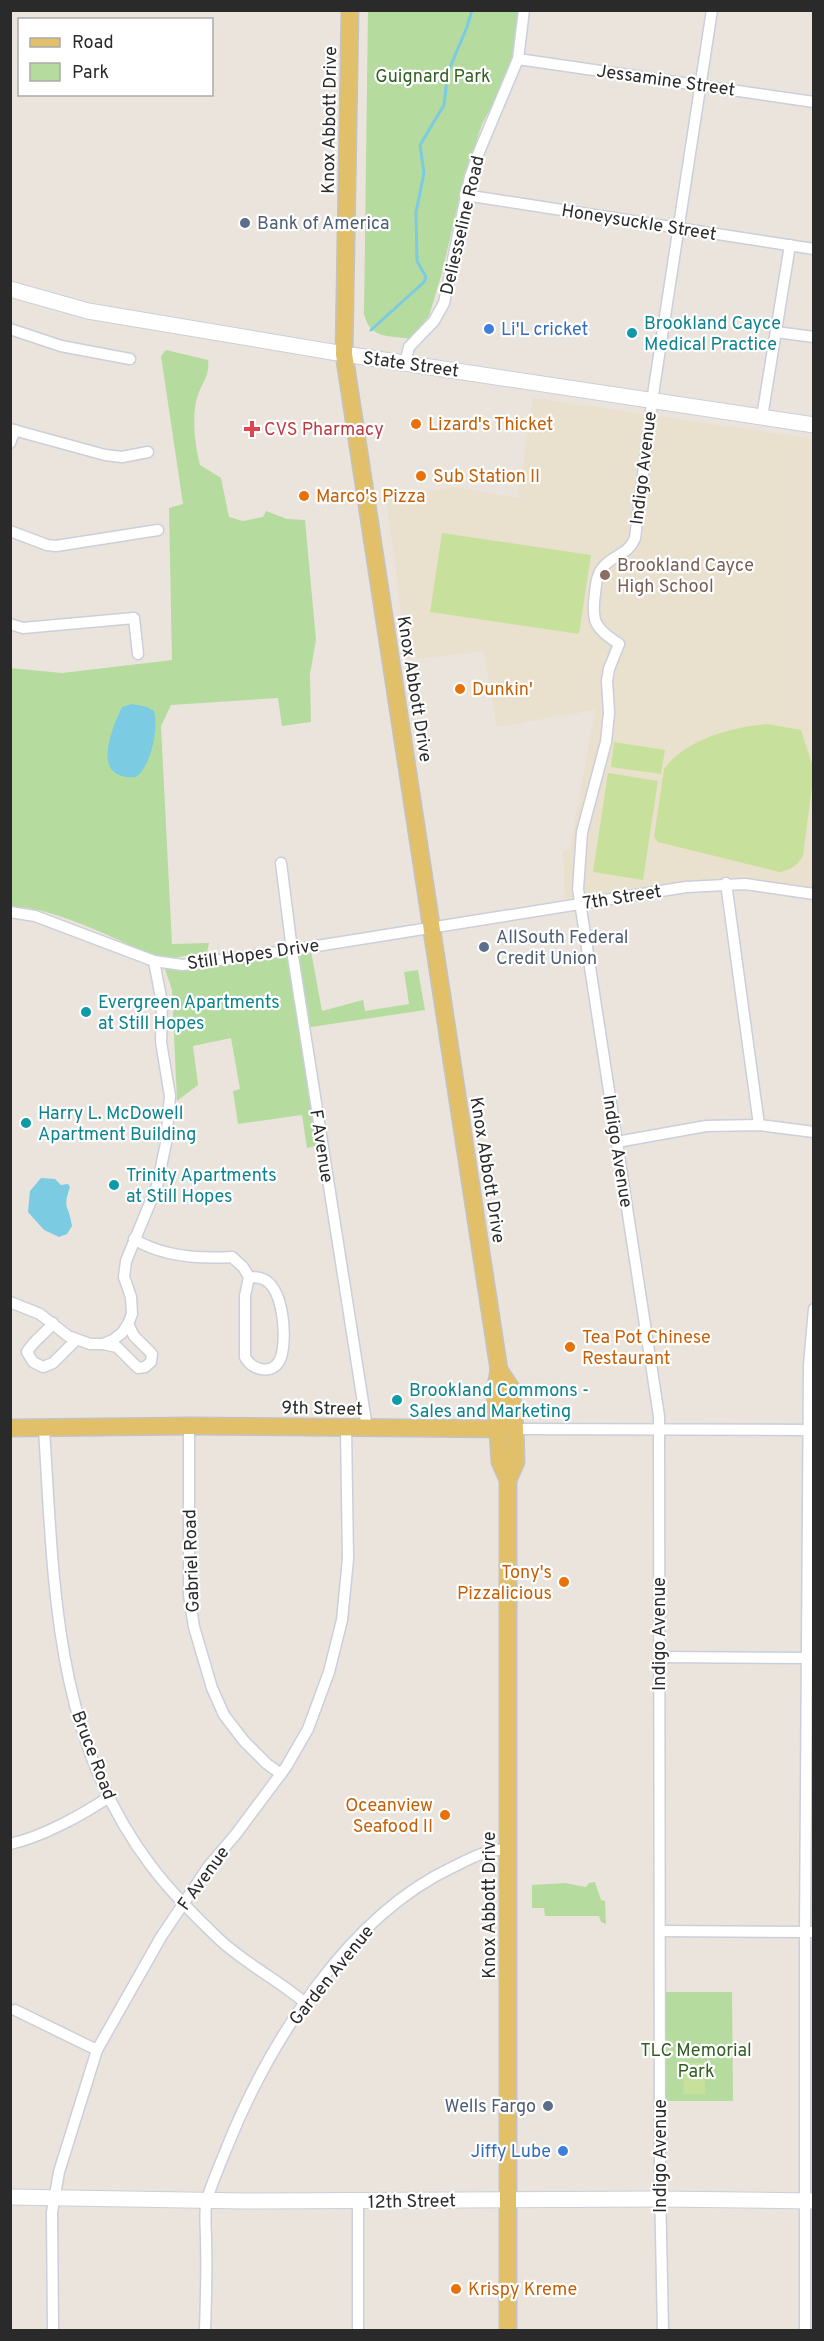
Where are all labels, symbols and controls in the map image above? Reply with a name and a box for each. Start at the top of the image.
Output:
legend [18,18,213,96]
text: Road [72,32,114,55]
street label: Knox Abbott Drive [318,46,343,194]
street label: Jessamine Street [595,60,736,103]
text: Park [72,62,109,85]
park label: Guignard Park [375,66,491,89]
street label: Deliesseline Road [436,153,491,297]
street label: Honeysuckle Street [560,200,718,247]
place label: Bank of America [257,213,389,236]
marker: Bank of America [238,216,252,230]
place label: Brookland Cayce Medical Practice [644,313,781,357]
place label: Li'L cricket [501,319,588,342]
marker: Li'L cricket [482,322,496,336]
marker: Brookland Cayce Medical Practice [625,326,639,340]
street label: State Street [361,347,460,384]
street label: Indigo Avenue [626,410,663,526]
place label: Lizard's Thicket [428,414,553,437]
marker: Lizard's Thicket [409,417,423,431]
place label: CVS Pharmacy [264,419,384,442]
marker: CVS Pharmacy [245,422,259,436]
place label: Sub Station II [433,466,540,489]
marker: Sub Station II [414,469,428,483]
place label: Marco's Pizza [316,486,425,509]
marker: Marco's Pizza [297,489,311,503]
place label: Brookland Cayce High School [617,555,754,599]
marker: Brookland Cayce High School [598,568,612,582]
street label: Knox Abbott Drive [391,615,436,764]
place label: Dunkin' [472,679,533,702]
marker: Dunkin' [453,682,467,696]
street label: 7th Street [581,881,663,916]
place label: AllSouth Federal Credit Union [496,927,629,971]
street label: Still Hopes Drive [186,935,321,976]
marker: AllSouth Federal Credit Union [477,940,491,954]
place label: Evergreen Apartments at Still Hopes [98,992,280,1036]
marker: Evergreen Apartments at Still Hopes [79,1005,93,1019]
street label: Indigo Avenue [596,1093,637,1209]
street label: Knox Abbott Drive [464,1096,509,1245]
place label: Harry L. McDowell Apartment Building [38,1103,196,1147]
street label: F Avenue [303,1108,338,1184]
marker: Harry L. McDowell Apartment Building [19,1116,33,1130]
place label: Trinity Apartments at Still Hopes [126,1165,277,1209]
marker: Trinity Apartments at Still Hopes [107,1178,121,1192]
place label: Tea Pot Chinese Restaurant [582,1327,711,1371]
marker: Tea Pot Chinese Restaurant [563,1340,577,1354]
place label: Brookland Commons - Sales and Marketing [409,1380,589,1424]
marker: Brookland Commons - Sales and Marketing [390,1393,404,1407]
street label: 9th Street [281,1397,363,1422]
street label: Gabriel Road [179,1509,206,1613]
place label: Tony's Pizzalicious [457,1562,552,1606]
marker: Tony's Pizzalicious [557,1575,571,1589]
street label: Indigo Avenue [649,1577,672,1691]
street label: Bruce Road [65,1708,120,1803]
place label: Oceanview Seafood II [345,1795,433,1839]
marker: Oceanview Seafood II [438,1808,452,1822]
street label: Knox Abbott Drive [479,1831,502,1979]
street label: F Avenue [173,1842,235,1915]
street label: Garden Avenue [285,1921,380,2031]
park label: TLC Memorial Park [640,2040,752,2084]
place label: Wells Fargo [444,2096,536,2119]
marker: Wells Fargo [541,2099,555,2113]
street label: Indigo Avenue [650,2099,673,2213]
place label: Jiffy Lube [470,2141,551,2164]
marker: Jiffy Lube [556,2144,570,2158]
street label: 12th Street [368,2190,456,2215]
place label: Krispy Kreme [468,2279,577,2302]
marker: Krispy Kreme [449,2282,463,2296]

